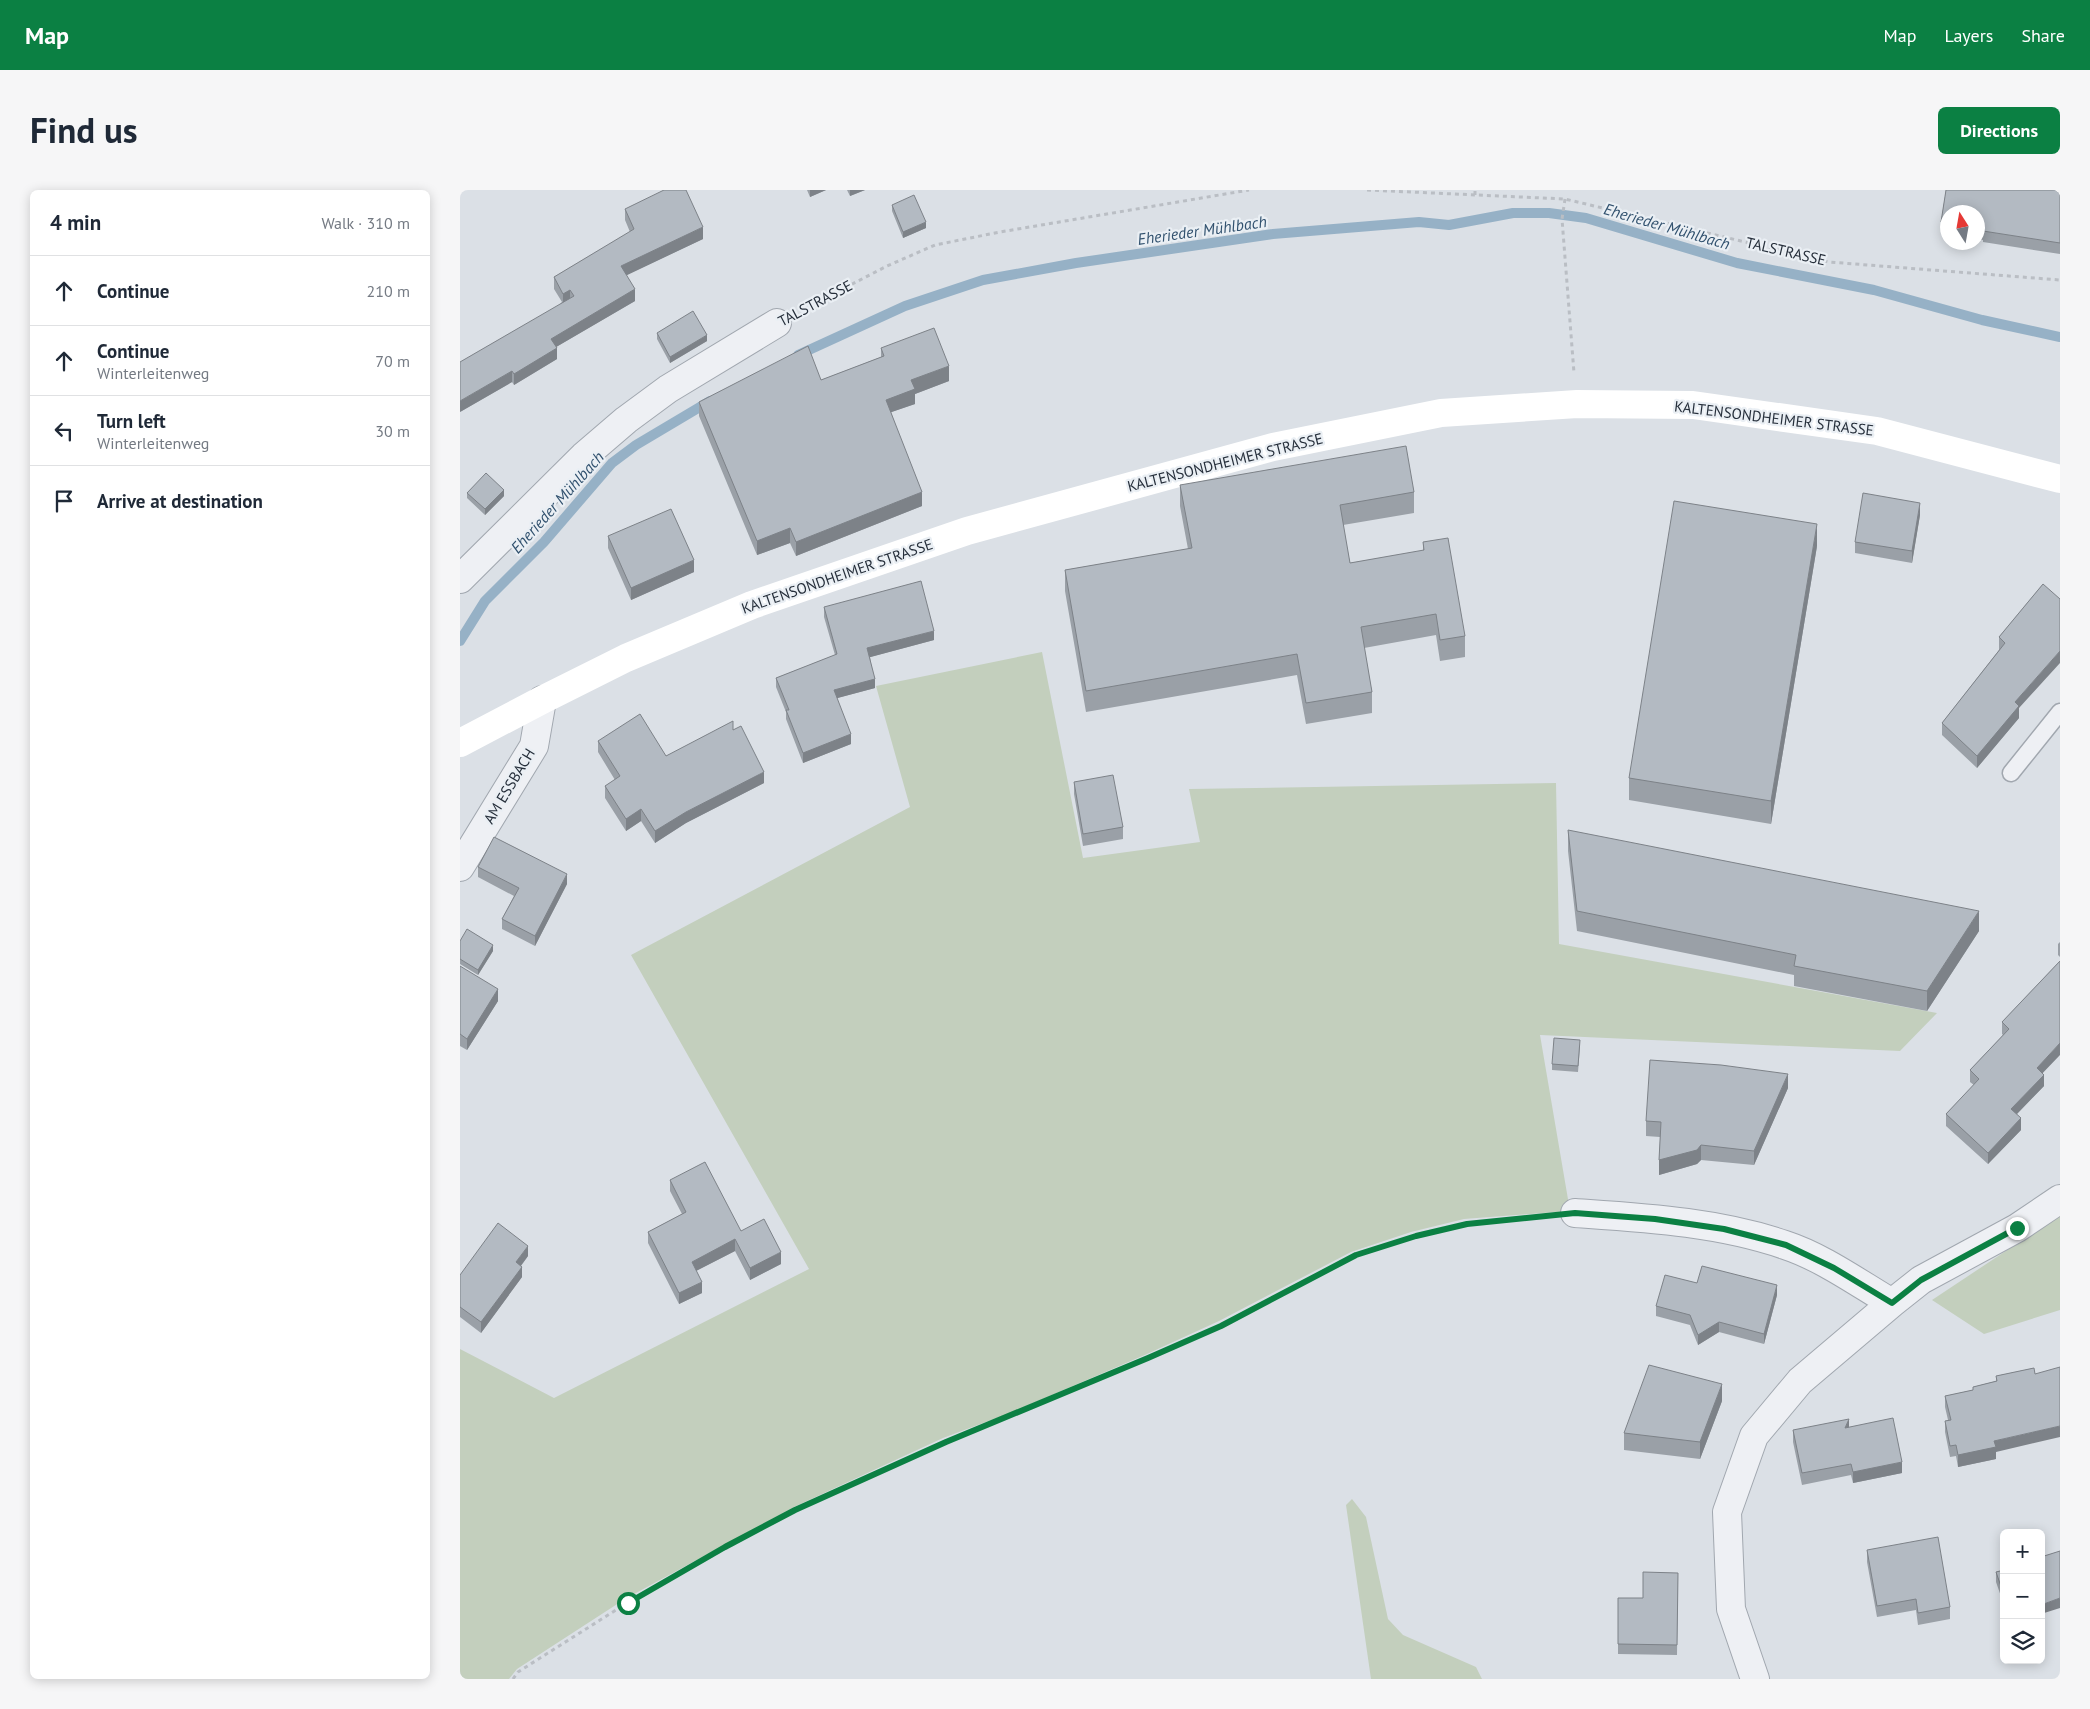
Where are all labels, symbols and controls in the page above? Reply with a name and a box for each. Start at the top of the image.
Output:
text: Map [25,20,69,51]
text: Map [1884,24,1916,47]
text: Layers [1944,24,1993,47]
text: Share [2021,24,2065,47]
text: Find us [30,107,138,153]
button: Directions [1938,107,2060,154]
water label: Eherieder Mühlbach [1602,198,1732,254]
north arrow [1940,205,1985,250]
text: 4 min [50,209,101,236]
water label: Eherieder Mühlbach [1136,211,1268,249]
text: Walk · 310 m [321,213,410,233]
street label: TALSTRASSE [1744,233,1828,269]
street label: TALSTRASSE [775,275,855,331]
icon: ahead [50,277,78,305]
text: Continue [97,279,169,303]
text: 210 m [367,281,410,301]
text: Continue [97,339,169,363]
icon: ahead [50,347,78,375]
text: 70 m [375,351,410,371]
text: Winterleitenweg [97,363,209,383]
street label: KALTENSONDHEIMER STRASSE [1673,396,1875,440]
text: Turn left [97,409,166,433]
icon: left [50,417,78,445]
text: 30 m [375,421,410,441]
street label: KALTENSONDHEIMER STRASSE [1125,428,1325,496]
text: Winterleitenweg [97,433,209,453]
water label: Eherieder Mühlbach [506,447,608,557]
icon: arrive [50,487,78,515]
text: Arrive at destination [97,489,263,513]
street label: KALTENSONDHEIMER STRASSE [739,534,935,618]
street label: AM ESSBACH [479,745,539,827]
route end [2006,1217,2029,1240]
map controls [2000,1529,2045,1664]
button: + [2000,1529,2045,1574]
button: − [2000,1574,2045,1619]
route start [617,1592,640,1615]
button: layers [2000,1619,2045,1664]

